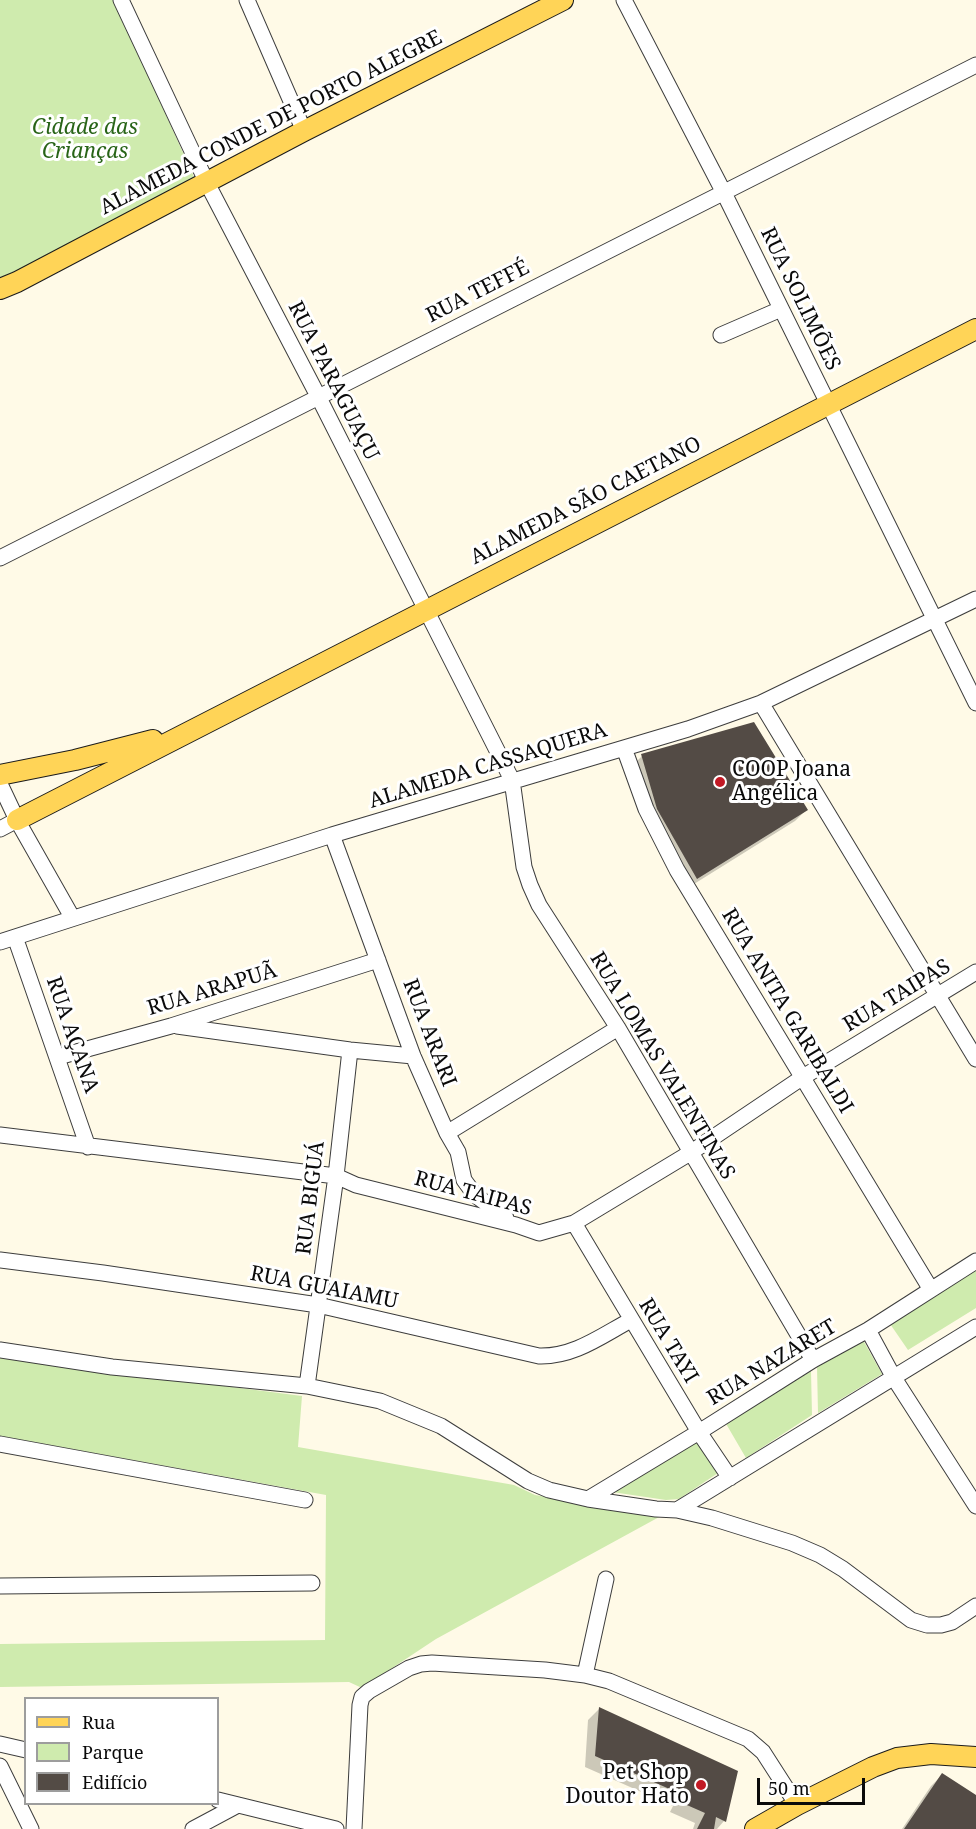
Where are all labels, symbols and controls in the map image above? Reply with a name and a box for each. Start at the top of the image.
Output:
street label: ALAMEDA CONDE DE PORTO ALEGRE [96,25,446,221]
park label: Cidade das Crianças [32,115,138,165]
street label: RUA SOLIMÕES [754,223,846,375]
street label: RUA TEFFÉ [422,255,534,329]
street label: RUA PARAGUAÇU [282,297,384,465]
street label: ALAMEDA SÃO CAETANO [466,432,706,570]
street label: ALAMEDA CASSAQUERA [366,718,610,814]
place label: COOP Joana Angélica [732,757,851,807]
marker: COOP Joana Angélica [713,775,727,789]
street label: RUA ANITA GARIBALDI [716,904,858,1118]
street label: RUA LOMAS VALENTINAS [584,948,740,1184]
street label: RUA TAIPAS [839,954,955,1038]
street label: RUA ARAPUÃ [144,958,280,1022]
street label: RUA AÇANA [40,974,104,1096]
street label: RUA ARARI [397,976,461,1090]
street label: RUA BIGUÁ [292,1140,330,1256]
street label: RUA TAIPAS [412,1166,534,1222]
street label: RUA GUAIAMU [248,1261,400,1315]
street label: RUA TAYI [633,1294,703,1388]
street label: RUA NAZARET [703,1315,841,1411]
legend [24,1697,219,1805]
text: Rua [82,1710,115,1734]
text: Parque [82,1740,144,1764]
place label: Pet Shop Doutor Hato [565,1760,689,1810]
scale bar [760,1766,868,1804]
text: Edifício [82,1770,147,1794]
text: 50 m [768,1776,810,1800]
marker: Pet Shop Doutor Hato [694,1778,708,1792]

